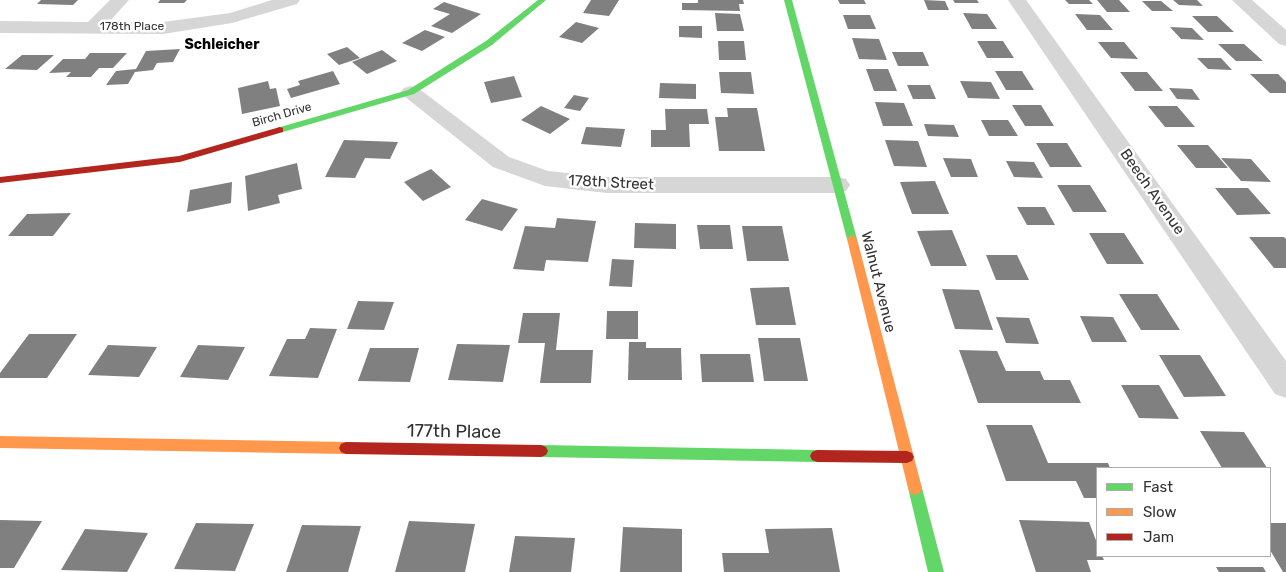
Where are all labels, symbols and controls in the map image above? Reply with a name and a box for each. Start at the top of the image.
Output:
street label: 178th Place [100,20,164,34]
district label: Schleicher [185,37,259,53]
street label: Birch Drive [251,100,313,130]
street label: Beech Avenue [1116,146,1188,238]
street label: 178th Street [568,172,654,194]
street label: Walnut Avenue [857,229,899,335]
street label: 177th Place [407,420,501,444]
legend [1096,467,1271,557]
text: Fast [1143,478,1173,496]
text: Slow [1143,503,1176,521]
text: Jam [1143,528,1174,546]

